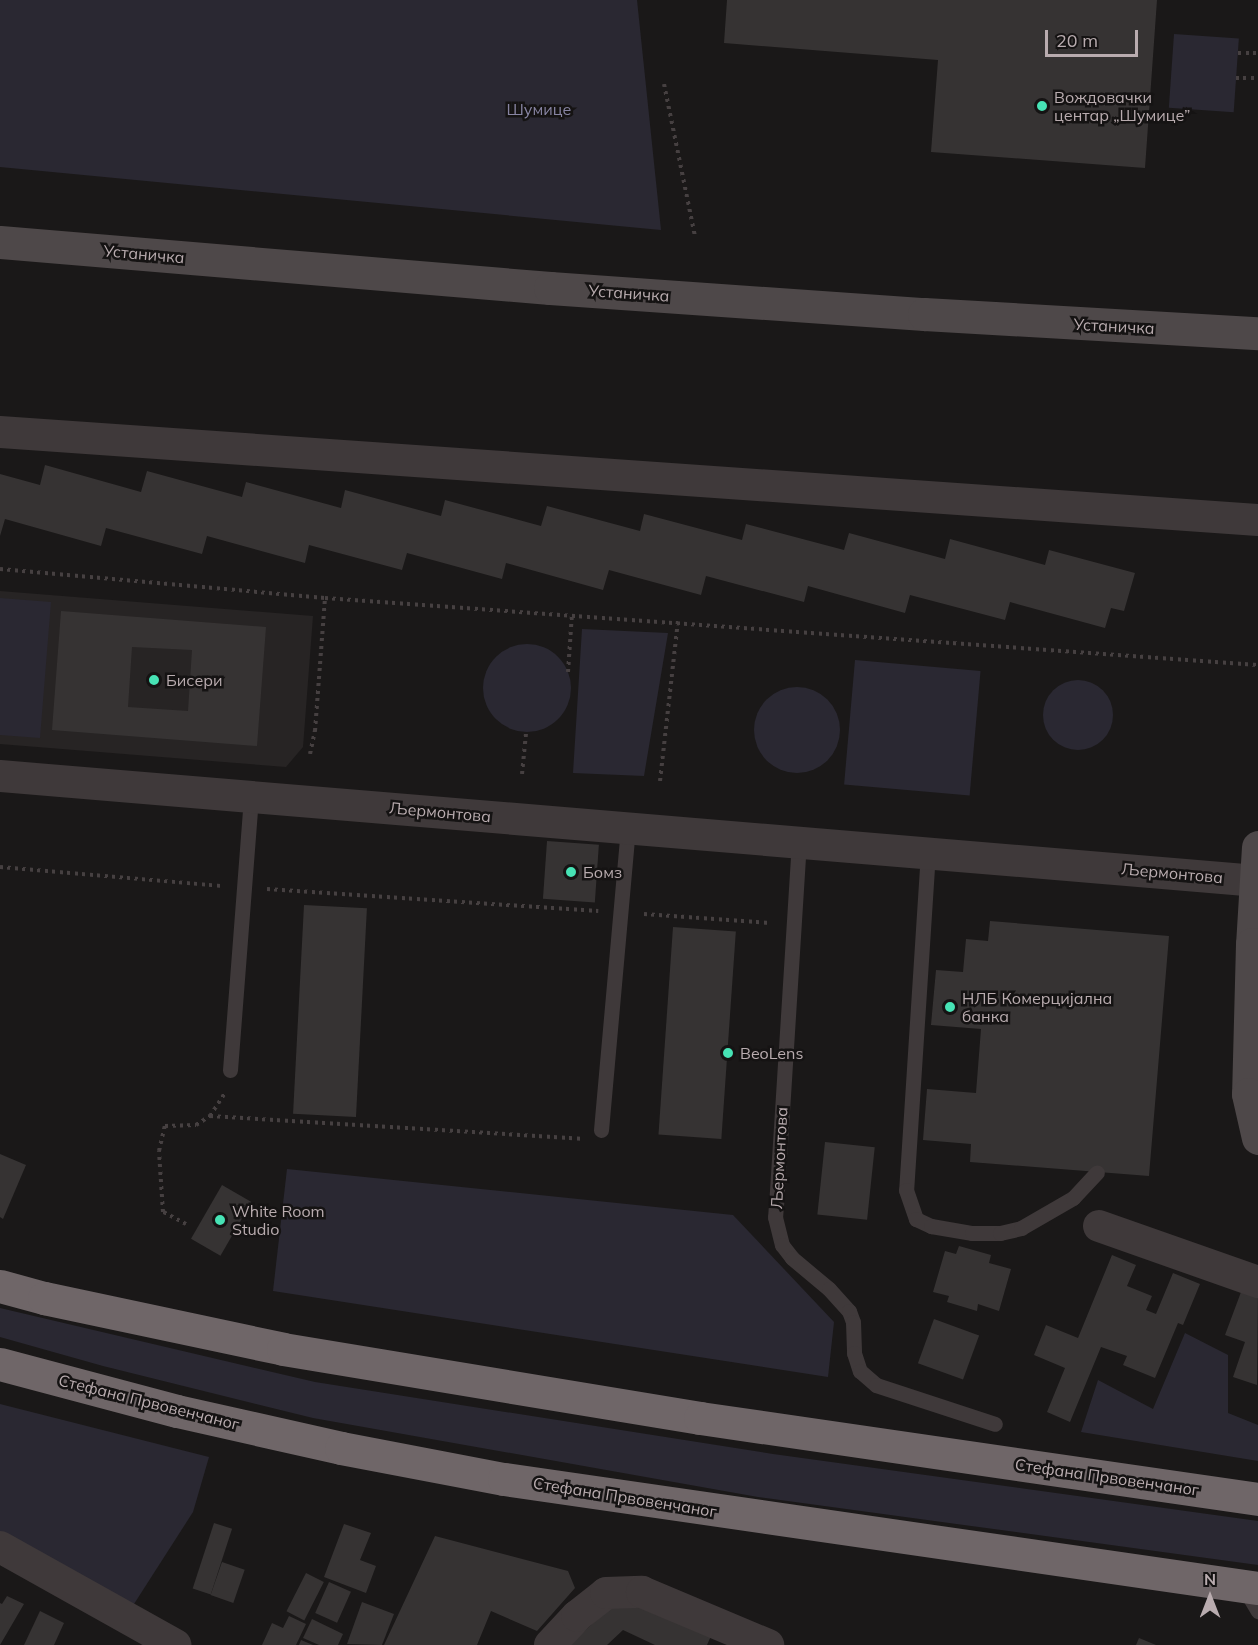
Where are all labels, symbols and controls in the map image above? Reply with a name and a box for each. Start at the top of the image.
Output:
scale bar [1048,18,1141,56]
text: 20 m [1056,29,1098,52]
place label: Вождовачки центар „Шумице” [1054,87,1190,125]
park label: Шумице [507,99,571,119]
marker: Вождовачки центар „Шумице” [1035,99,1049,113]
street label: Устаничка [103,241,185,267]
street label: Устаничка [588,281,670,305]
street label: Устаничка [1073,314,1155,338]
place label: Бисери [166,670,223,690]
marker: Бисери [147,673,161,687]
street label: Љермонтова [388,798,492,826]
street label: Љермонтова [1120,859,1224,887]
place label: Бомз [583,862,622,882]
marker: Бомз [564,865,578,879]
place label: НЛБ Комерцијална банка [962,988,1112,1026]
marker: НЛБ Комерцијална банка [943,1000,957,1014]
place label: BeoLens [740,1043,803,1063]
marker: BeoLens [721,1046,735,1060]
street label: Љермонтова [767,1107,791,1209]
place label: White Room Studio [232,1201,325,1239]
marker: White Room Studio [213,1213,227,1227]
street label: Стефана Првовенчаног [57,1370,241,1434]
street label: Стефана Првовенчаног [1014,1455,1200,1499]
street label: Стефана Првовенчаног [532,1473,718,1521]
north arrow [1180,1567,1240,1627]
text: N [1204,1569,1216,1589]

